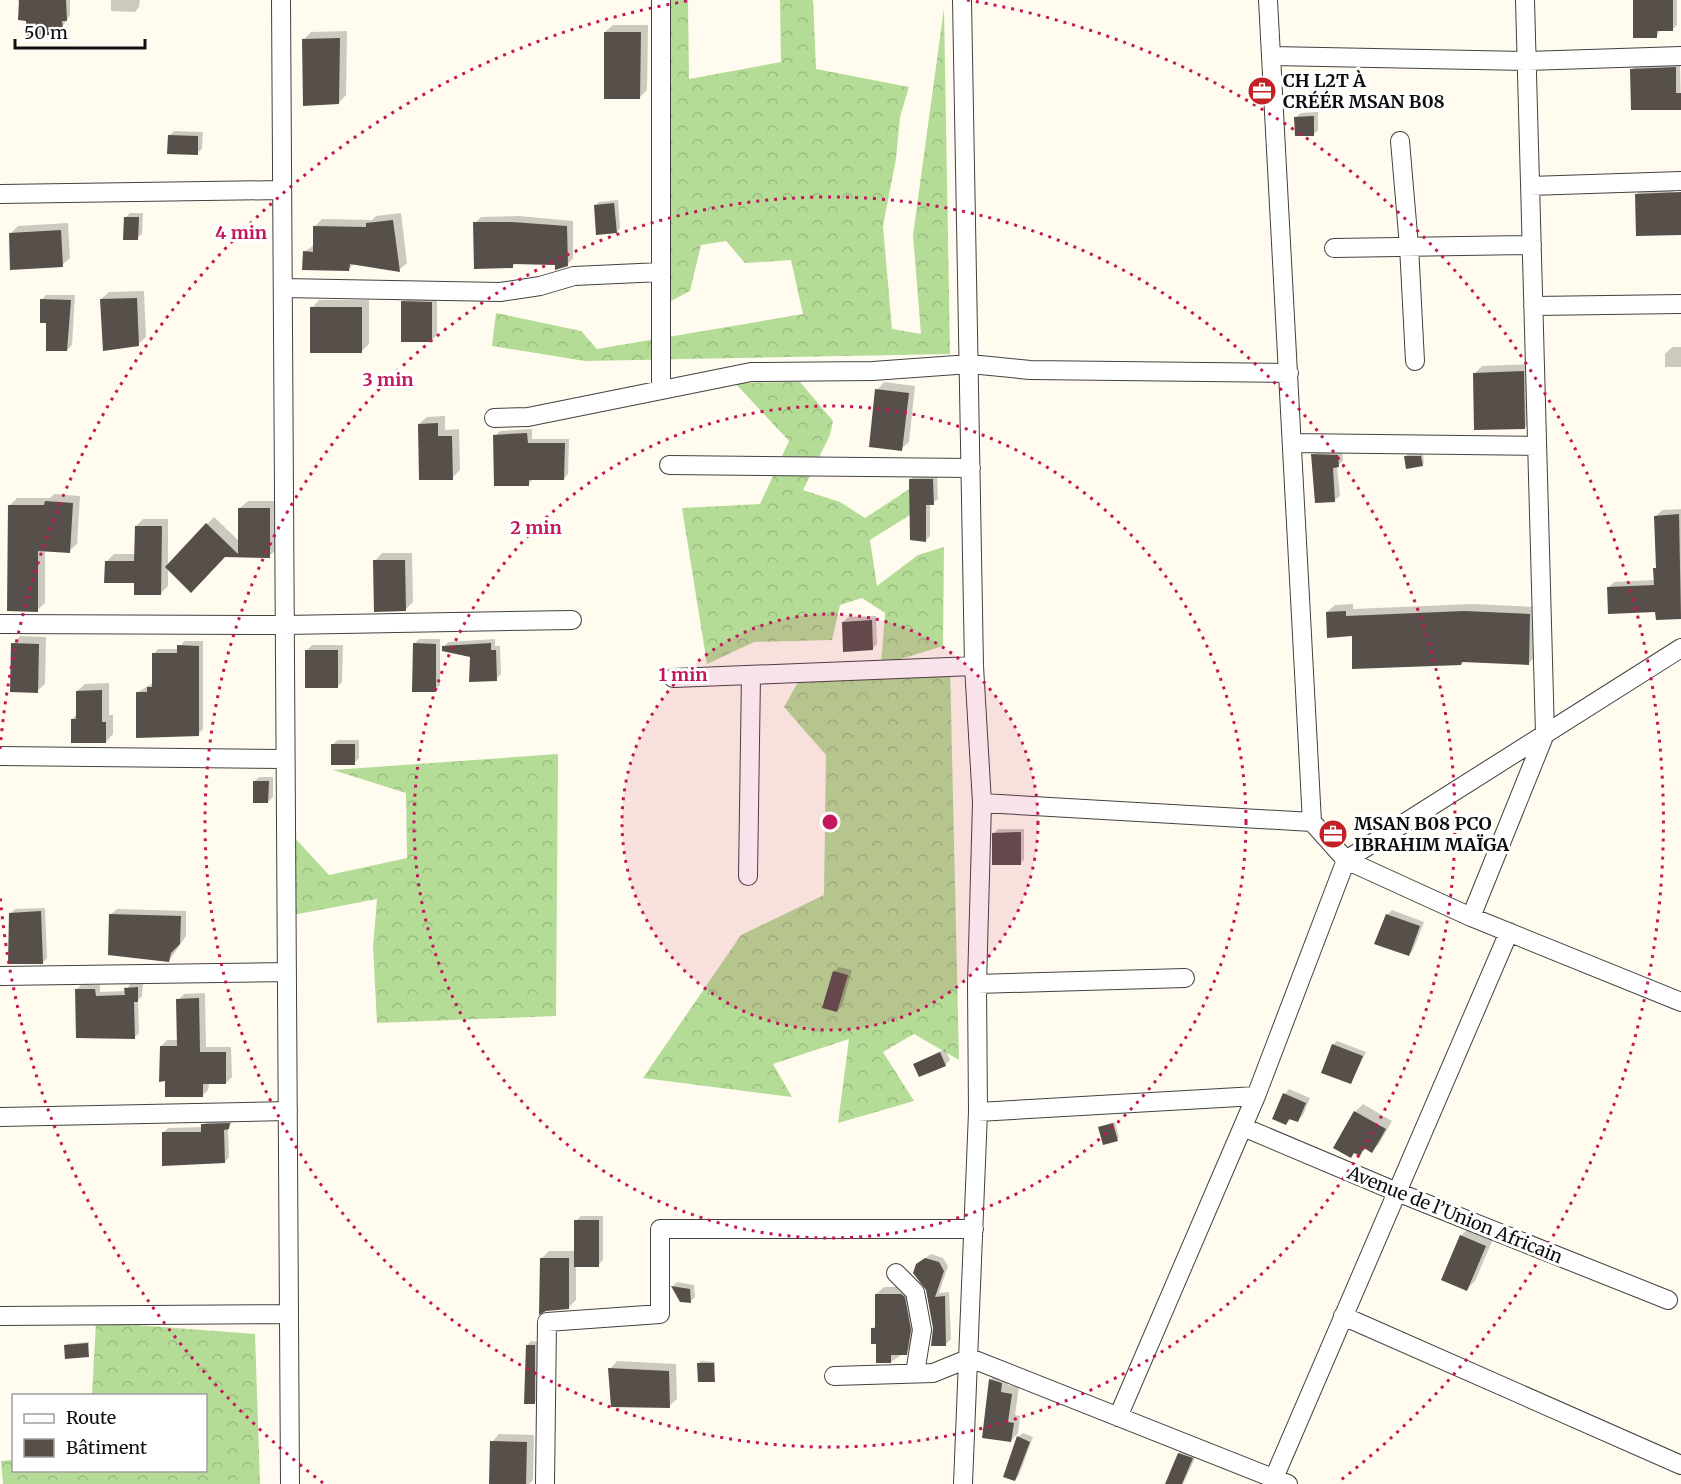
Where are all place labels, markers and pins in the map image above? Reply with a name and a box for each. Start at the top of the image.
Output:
place label: CH L2T À CRÉÉR MSAN B08 [1283,69,1445,113]
office icon: CH L2T À CRÉÉR MSAN B08 [1246,75,1278,107]
centre of rings [820,812,840,832]
place label: MSAN B08 PCO IBRAHIM MAÏGA [1354,812,1509,856]
office icon: MSAN B08 PCO IBRAHIM MAÏGA [1317,818,1349,850]

